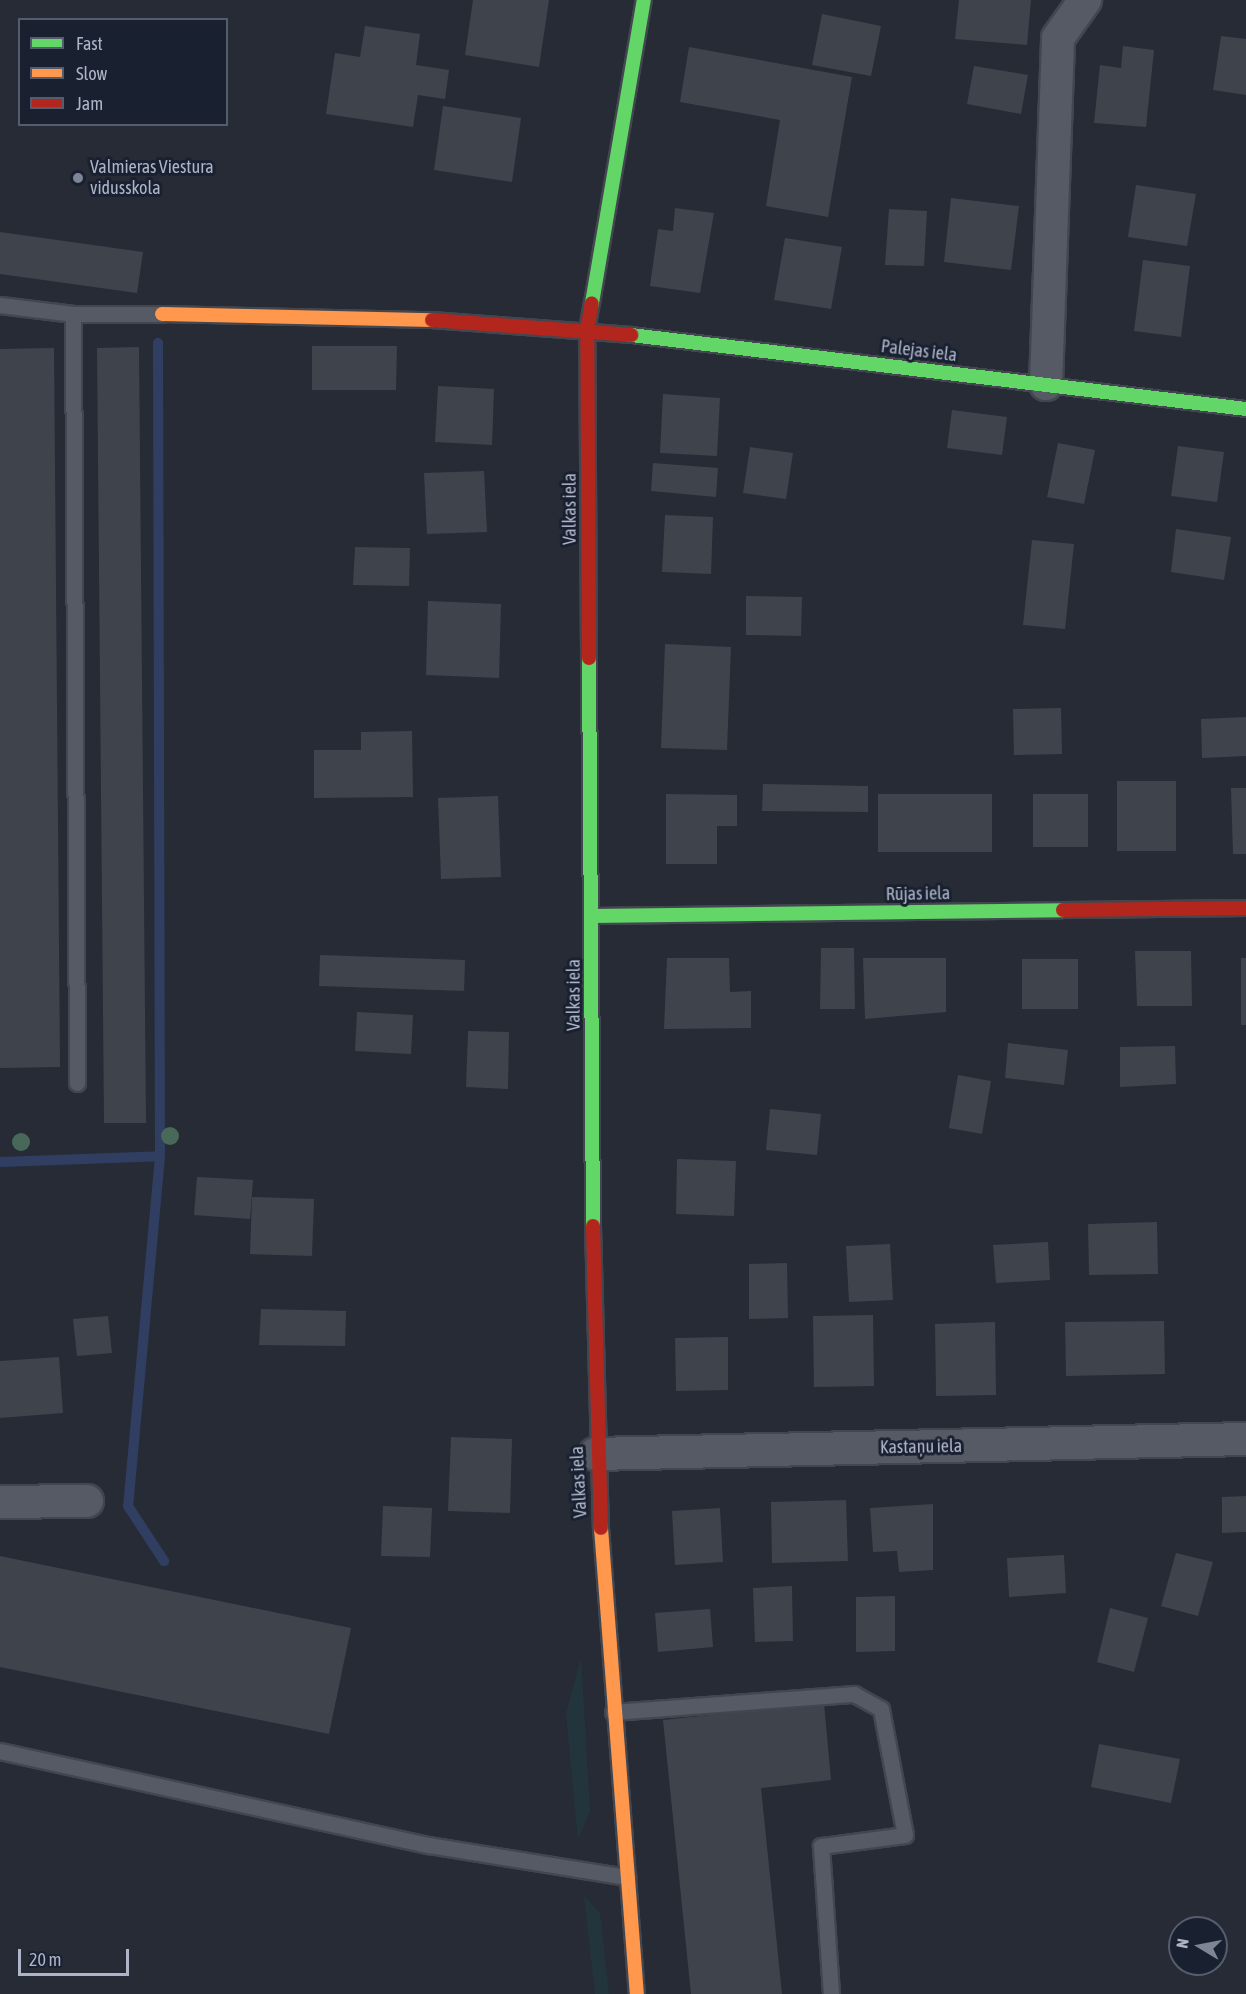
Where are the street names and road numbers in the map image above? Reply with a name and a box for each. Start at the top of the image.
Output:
street label: Palejas iela [880,336,958,366]
street label: Valkas iela [559,473,581,545]
street label: Rūjas iela [886,883,950,905]
street label: Valkas iela [563,959,585,1031]
street label: Kastaņu iela [880,1435,962,1459]
street label: Valkas iela [566,1445,592,1519]

